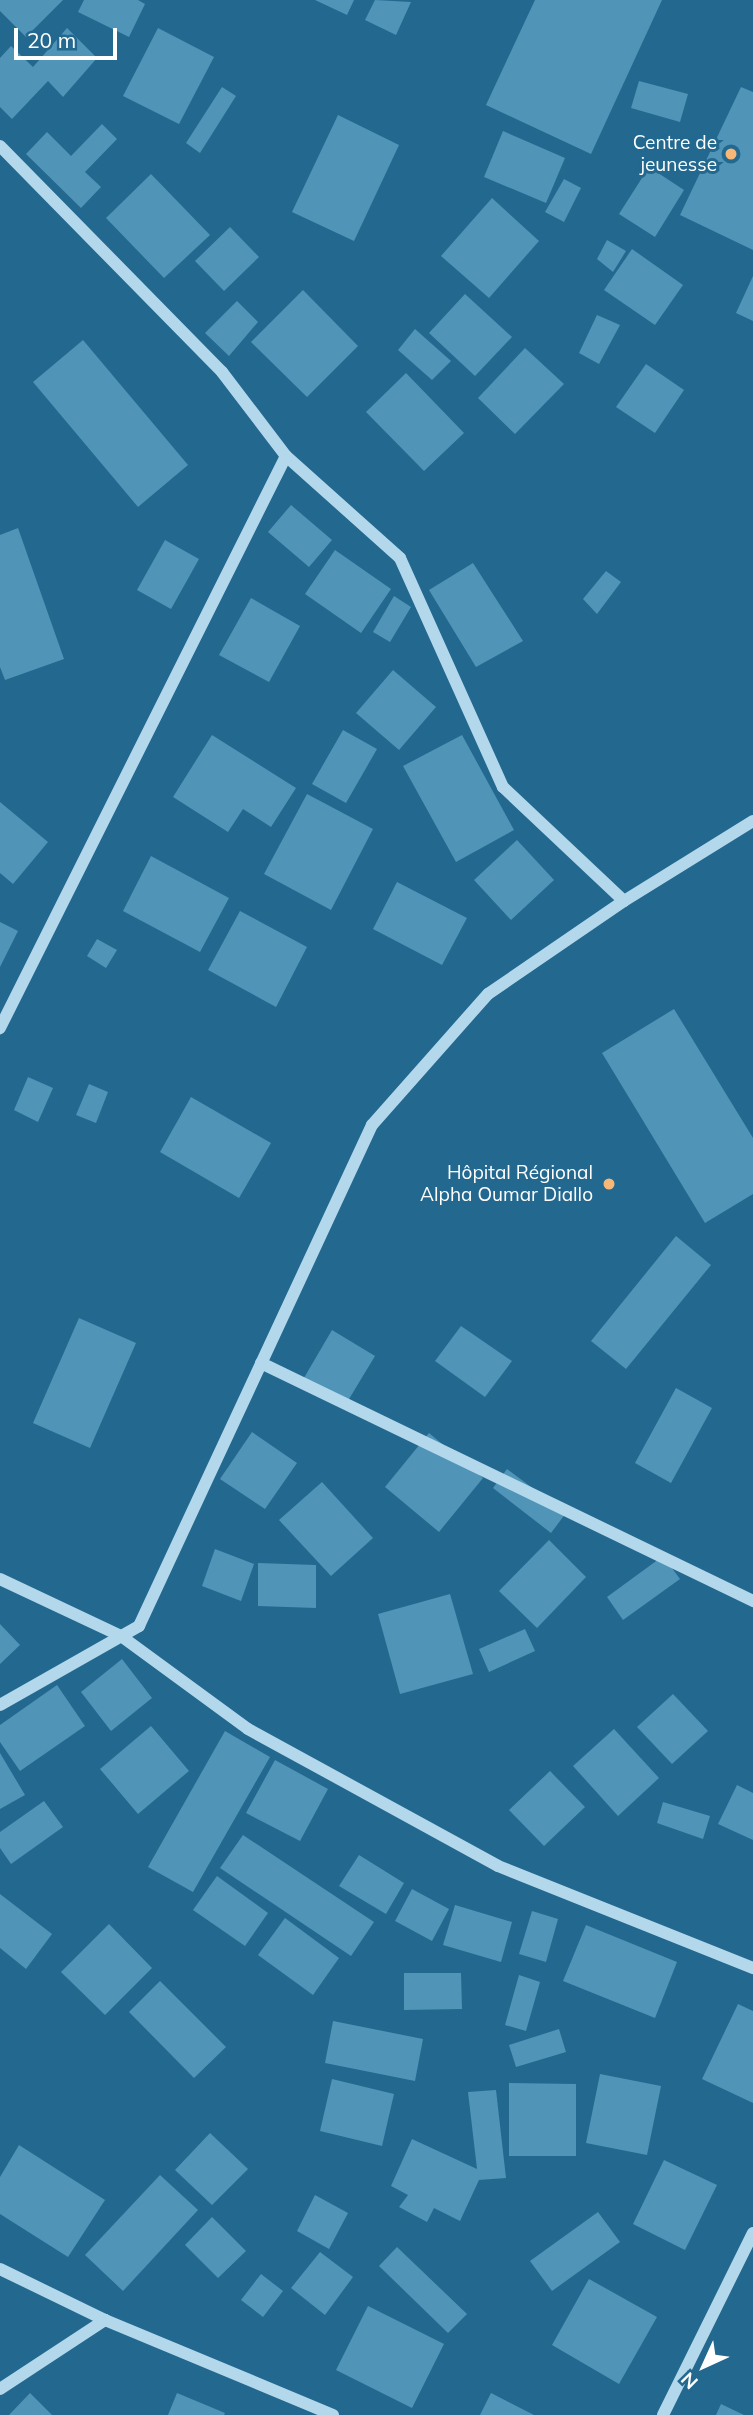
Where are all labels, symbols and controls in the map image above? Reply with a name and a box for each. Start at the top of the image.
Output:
scale bar [18,14,121,58]
text: 20 m [27,27,76,53]
place label: Centre de jeunesse [633,132,717,176]
marker: Centre de jeunesse [723,146,739,162]
place label: Hôpital Régional Alpha Oumar Diallo [420,1162,593,1206]
marker: Hôpital Régional Alpha Oumar Diallo [599,1174,619,1194]
north arrow [669,2331,739,2401]
text: N [676,2367,703,2394]

